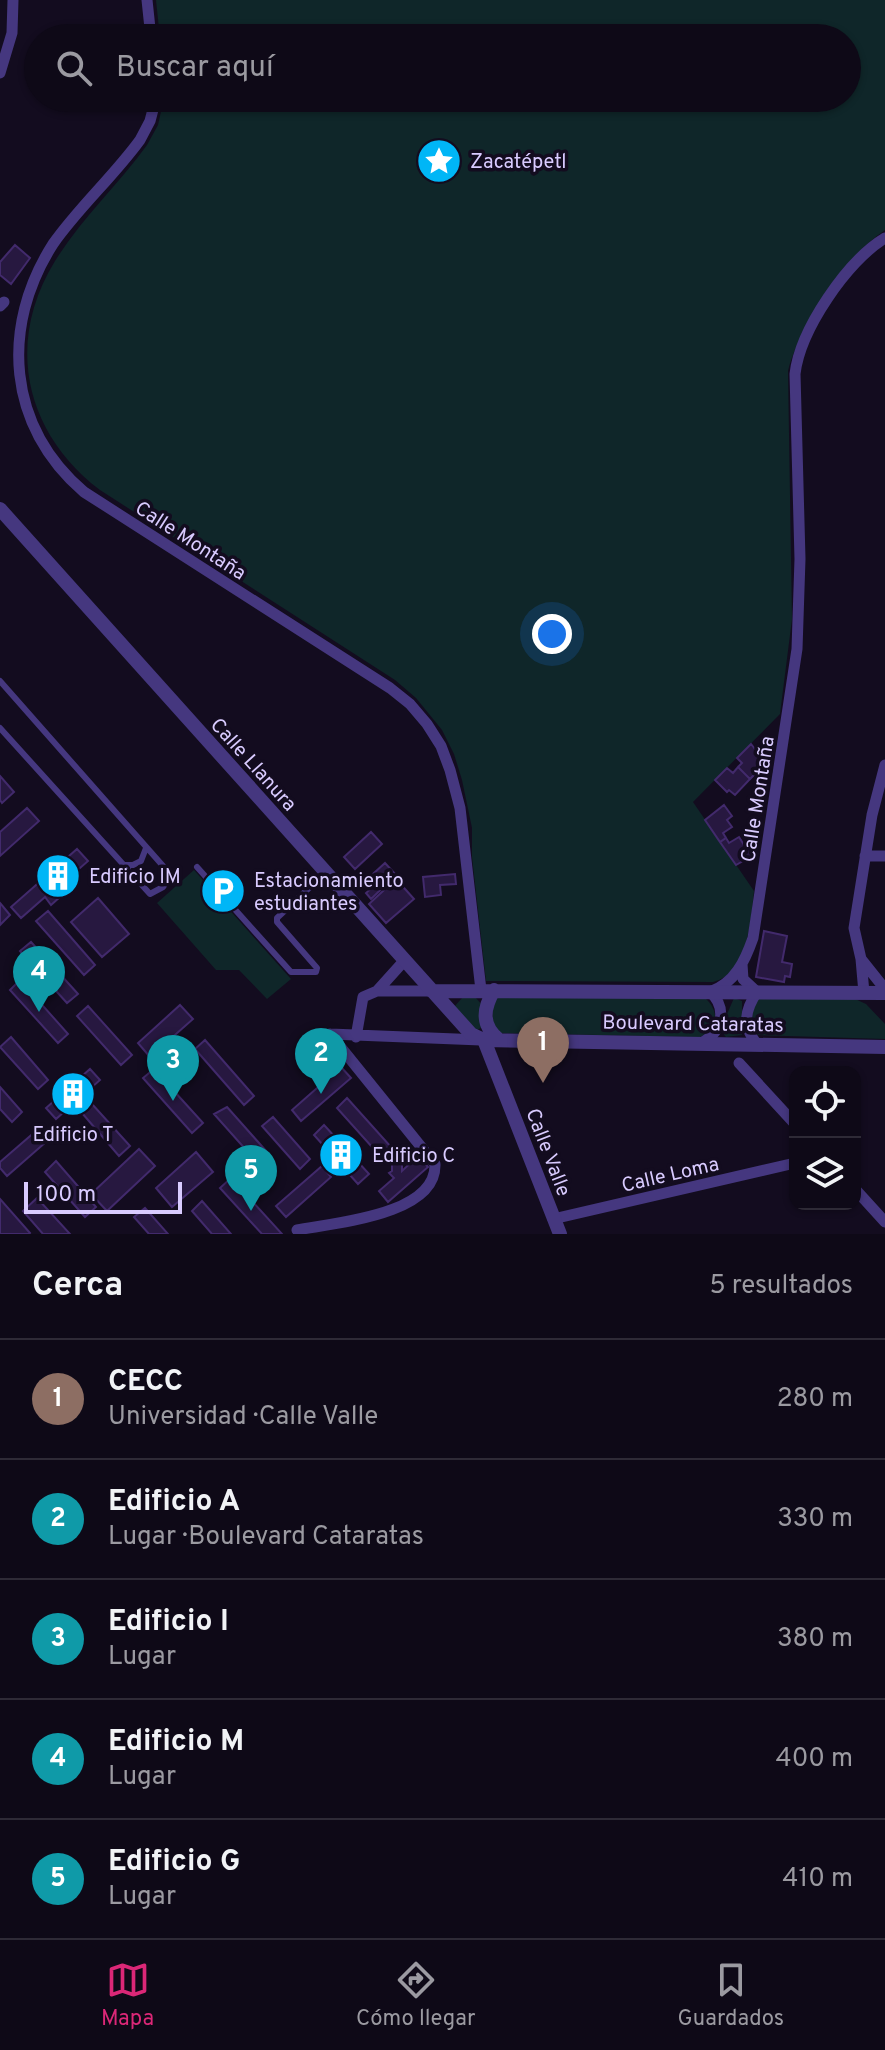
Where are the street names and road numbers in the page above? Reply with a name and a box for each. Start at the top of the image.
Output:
street label: Calle Montaña [129,496,250,587]
street label: Calle Llanura [204,713,301,818]
street label: Calle Montaña [736,734,782,864]
street label: Boulevard Cataratas [602,1010,784,1040]
street label: Calle Valle [519,1105,576,1200]
street label: Calle Loma [619,1152,722,1200]

